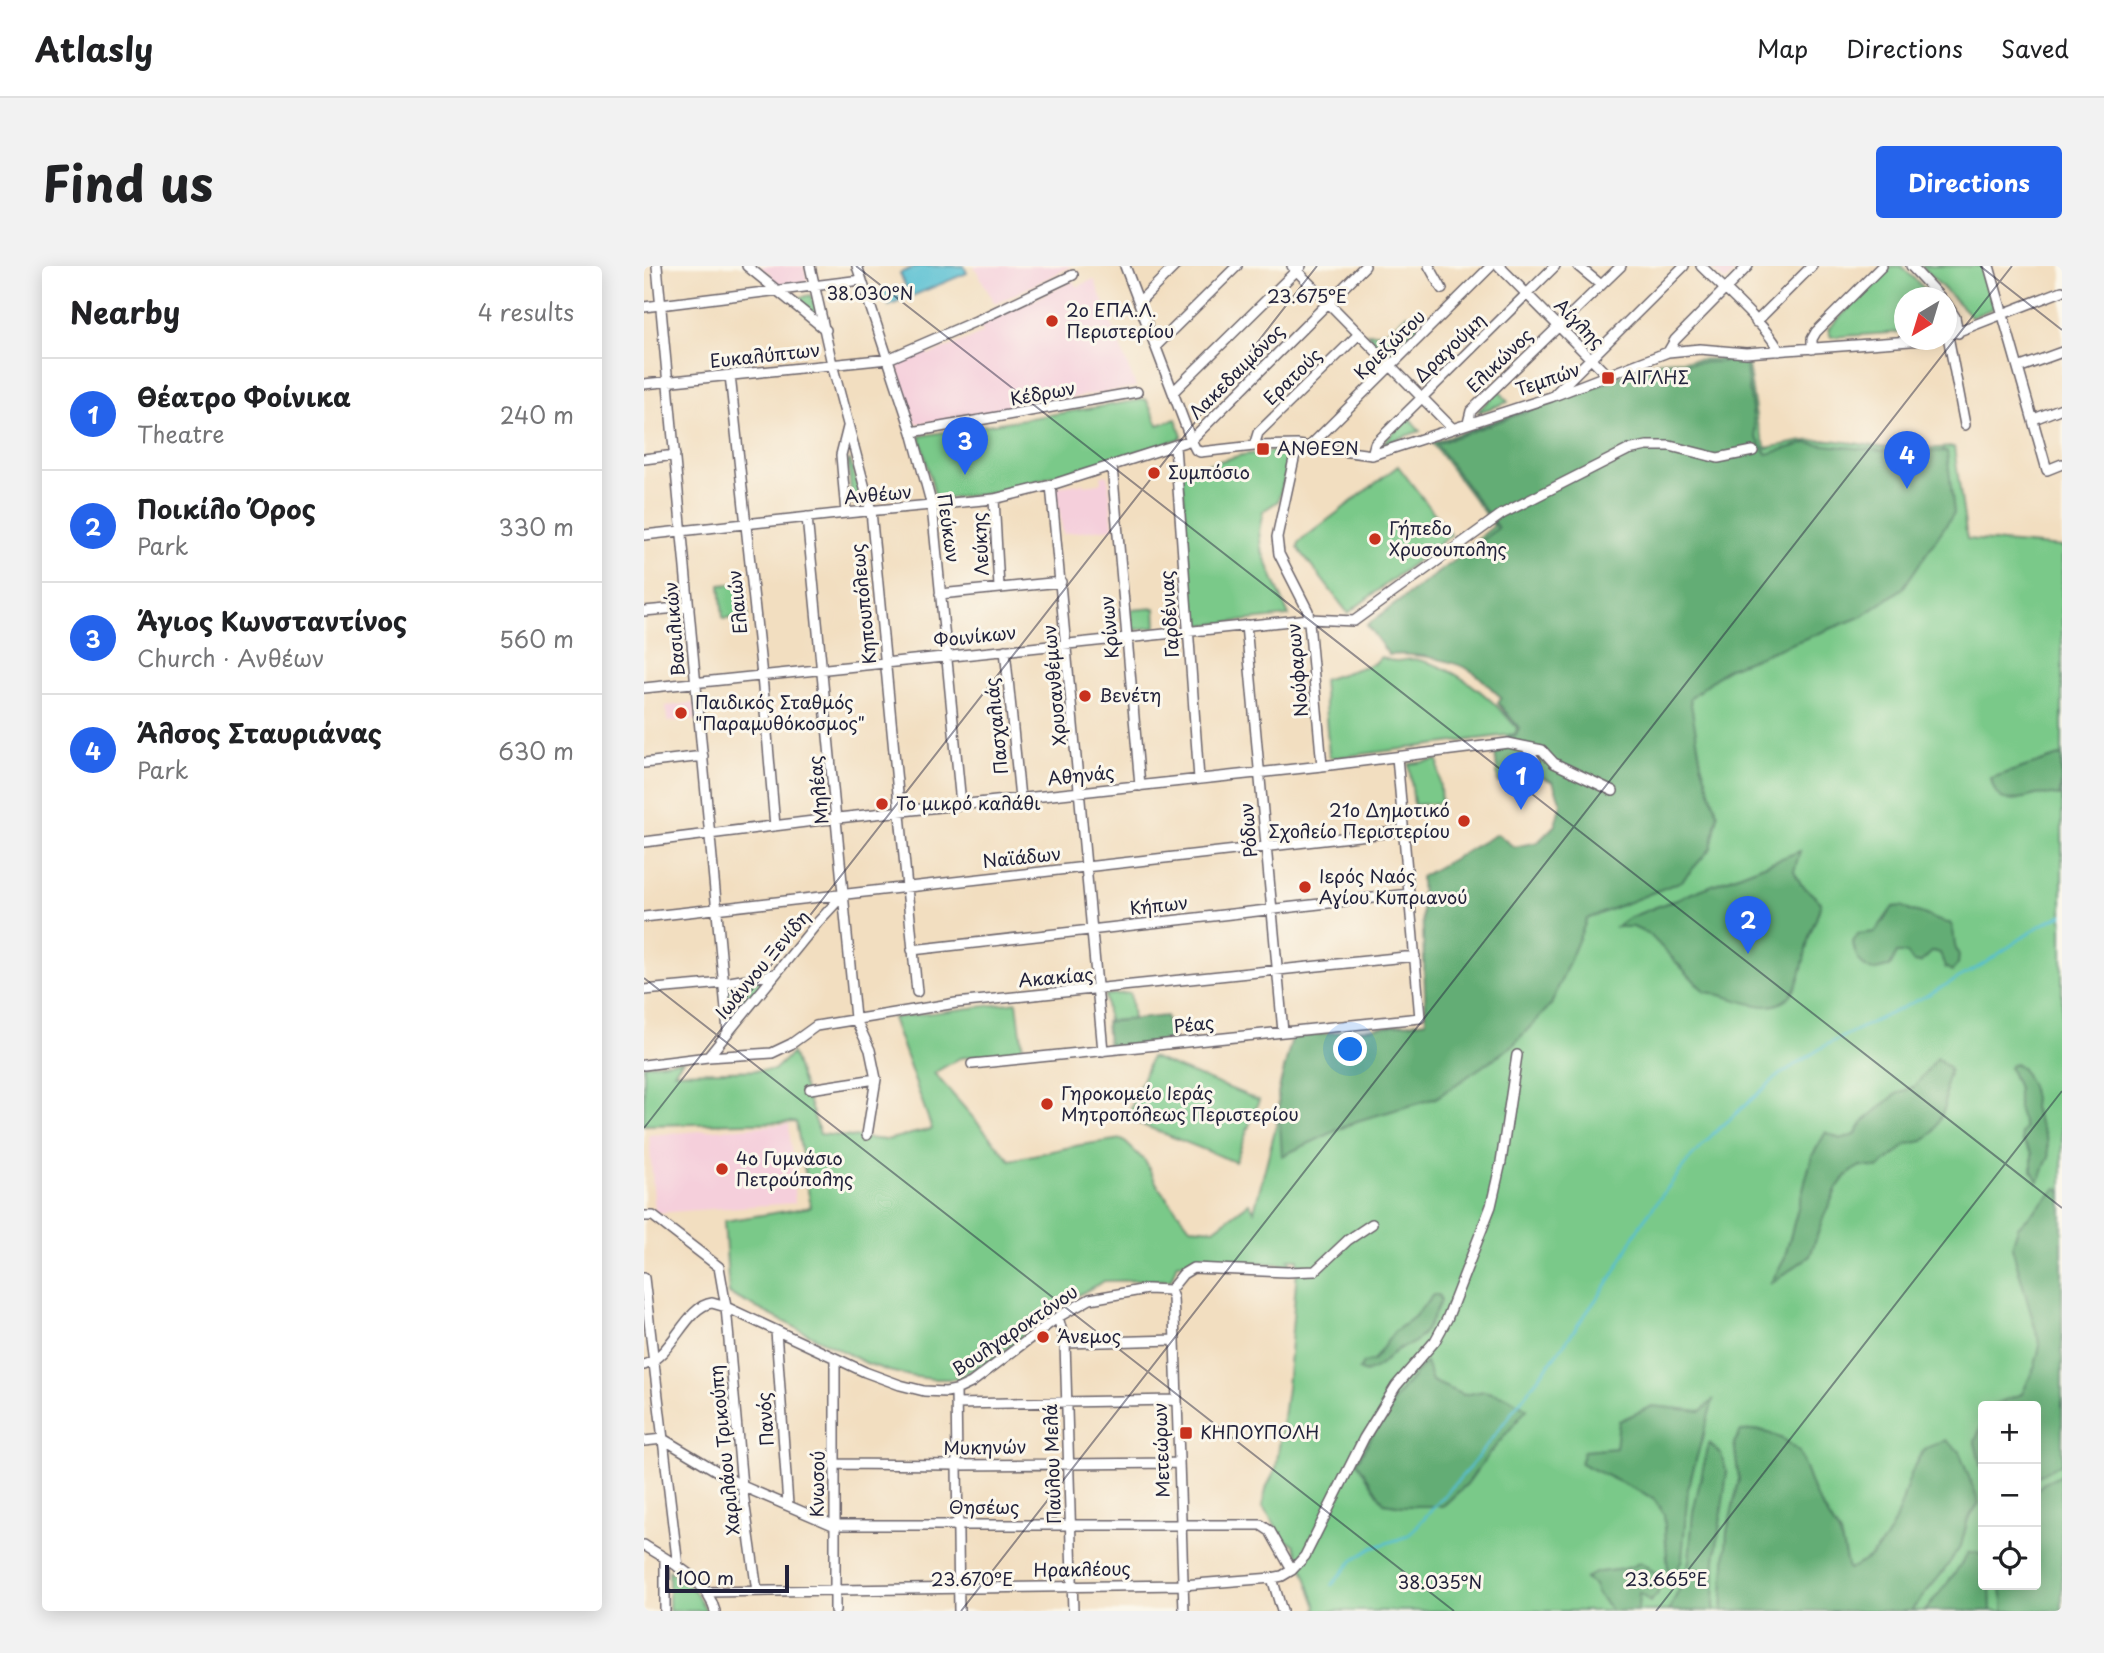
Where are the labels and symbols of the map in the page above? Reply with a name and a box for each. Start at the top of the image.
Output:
text: 38.030°N [826,279,914,306]
text: 23.675°E [1267,282,1347,309]
north arrow [1894,287,1957,350]
street label: Αίγλης [1549,292,1611,354]
place label: 2ο ΕΠΑ.Λ. Περιστερίου [1066,296,1174,344]
street label: Κριεζώτου [1347,303,1431,385]
street label: Δραγούμη [1407,306,1491,388]
marker: 2ο ΕΠΑ.Λ. Περιστερίου [1044,313,1060,329]
street label: Λακεδαιμόνος [1182,317,1290,425]
street label: Ελικώνος [1460,321,1538,398]
street label: Ευκαλύπτων [708,335,821,374]
street label: Ερατούς [1257,341,1327,411]
street label: Τεμπών [1511,355,1584,402]
place label: ΑΙΓΛΗΣ [1622,363,1689,390]
marker: ΑΙΓΛΗΣ [1600,370,1616,386]
street label: Κέδρων [1008,373,1078,412]
pin: 3 [942,417,988,475]
pin: 4 [1884,431,1930,489]
place label: ΑΝΘΕΩΝ [1277,434,1359,461]
marker: ΑΝΘΕΩΝ [1255,441,1271,457]
place label: Συμπόσιο [1168,458,1250,485]
marker: Συμπόσιο [1146,465,1162,481]
street label: Ανθέων [843,477,913,510]
street label: Πεύκων [931,491,968,564]
street label: Λεύκης [964,512,995,577]
place label: Γήπεδο Χρυσουπολης [1389,514,1507,562]
marker: Γήπεδο Χρυσουπολης [1367,531,1383,547]
street label: Κηπουπόλεως [843,543,882,666]
street label: Ελαιών [720,569,753,636]
street label: Γαρδένιας [1152,569,1185,659]
street label: Βασιλικών [656,581,691,678]
street label: Κρίνων [1092,594,1125,660]
street label: Φοινίκων [932,618,1018,653]
street label: Νούφαρων [1279,622,1314,718]
street label: Χρυσανθέμων [1035,624,1072,747]
street label: Πασχαλιάς [977,676,1014,776]
place label: Βενέτη [1099,681,1161,708]
place label: Παιδικός Σταθμός "Παραμυθόκοσμος" [695,688,865,736]
marker: Βενέτη [1077,688,1093,704]
marker: Παιδικός Σταθμός "Παραμυθόκοσμος" [673,705,689,721]
pin: 1 [1498,752,1544,810]
street label: Μηλέας [800,754,835,826]
street label: Αθηνάς [1046,758,1116,791]
place label: Το μικρό καλάθι [896,789,1041,816]
marker: Το μικρό καλάθι [874,796,890,812]
place label: 21ο Δημοτικό Σχολείο Περιστερίου [1268,796,1450,844]
street label: Ρόδων [1232,802,1263,859]
marker: 21ο Δημοτικό Σχολείο Περιστερίου [1456,813,1472,829]
street label: Ναϊάδων [981,839,1062,874]
place label: Ιερός Ναός Αγίου Κυπριανού [1319,862,1467,910]
marker: Ιερός Ναός Αγίου Κυπριανού [1297,879,1313,895]
street label: Κήπων [1128,888,1189,921]
pin: 2 [1725,896,1771,954]
street label: Ιωάννου Ξενίδη [708,904,815,1024]
street label: Ακακίας [1017,960,1095,993]
street label: Ρέας [1172,1008,1216,1039]
your location [1333,1032,1367,1066]
place label: Γηροκομείο Ιεράς Μητροπόλεως Περιστερίου [1061,1079,1299,1127]
marker: Γηροκομείο Ιεράς Μητροπόλεως Περιστερίου [1039,1096,1055,1112]
place label: 4ο Γυμνάσιο Πετρούπολης [736,1144,853,1192]
marker: 4ο Γυμνάσιο Πετρούπολης [714,1161,730,1177]
street label: Βουλγαροκτόνου [946,1277,1083,1382]
place label: Άνεμος [1057,1322,1121,1349]
marker: Άνεμος [1035,1329,1051,1345]
street label: Χαριλάου Τρικούπη [701,1364,746,1537]
street label: Πανός [749,1391,780,1447]
street label: Μετεώρων [1145,1402,1176,1498]
street label: Παύλου Μελά [1036,1403,1067,1525]
place label: ΚΗΠΟΥΠΟΛΗ [1200,1418,1319,1445]
marker: ΚΗΠΟΥΠΟΛΗ [1178,1425,1194,1441]
street label: Μυκηνών [943,1432,1027,1461]
street label: Κνωσού [802,1450,831,1517]
street label: Θησέως [949,1493,1019,1520]
street label: Ηρακλέους [1033,1554,1131,1583]
scale bar [665,1562,789,1594]
text: 23.670°E [931,1565,1013,1592]
text: 23.665°E [1625,1565,1707,1592]
text: 38.035°N [1398,1568,1482,1595]

